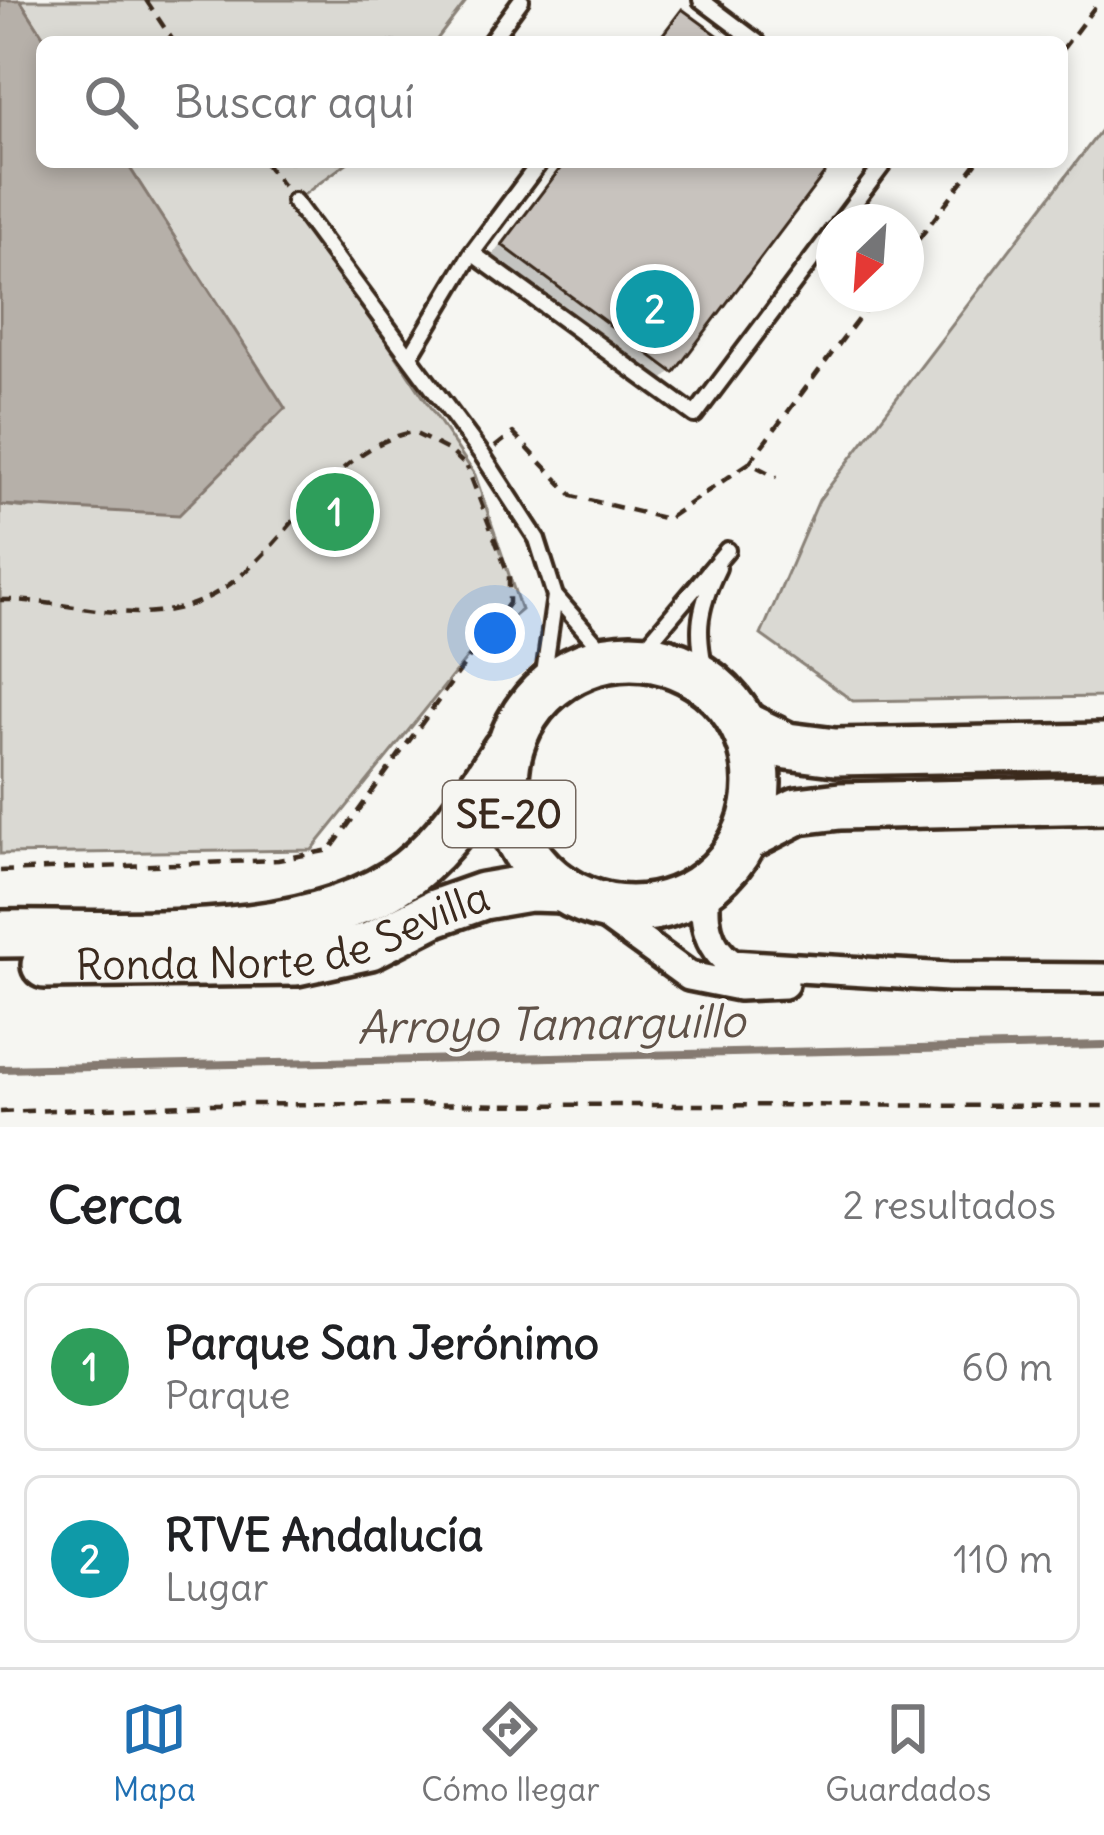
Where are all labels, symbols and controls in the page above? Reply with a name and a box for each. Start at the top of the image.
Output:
search box [36,36,1068,168]
icon: search [78,69,144,135]
text: Buscar aquí [174,74,414,130]
north arrow [816,204,924,312]
pin: 2 [616,264,694,354]
pin: 1 [296,467,374,557]
your location [465,603,525,663]
road number: SE-20 [443,781,575,847]
street label: Ronda Norte de Sevilla [75,870,496,991]
water label: Arroyo Tamarguillo [356,993,748,1055]
text: Cerca [48,1173,183,1237]
text: 2 resultados [842,1181,1056,1230]
text: Parque San Jerónimo [165,1315,599,1371]
text: 1 [82,1343,98,1392]
text: 60 m [961,1343,1053,1392]
text: Parque [165,1371,290,1420]
text: RTVE Andalucía [165,1507,483,1563]
text: 2 [79,1535,101,1584]
text: 110 m [953,1535,1053,1584]
text: Lugar [165,1563,268,1612]
tab: Mapa [113,1696,196,1810]
tab: Cómo llegar [421,1696,600,1810]
tab: Guardados [825,1696,991,1810]

